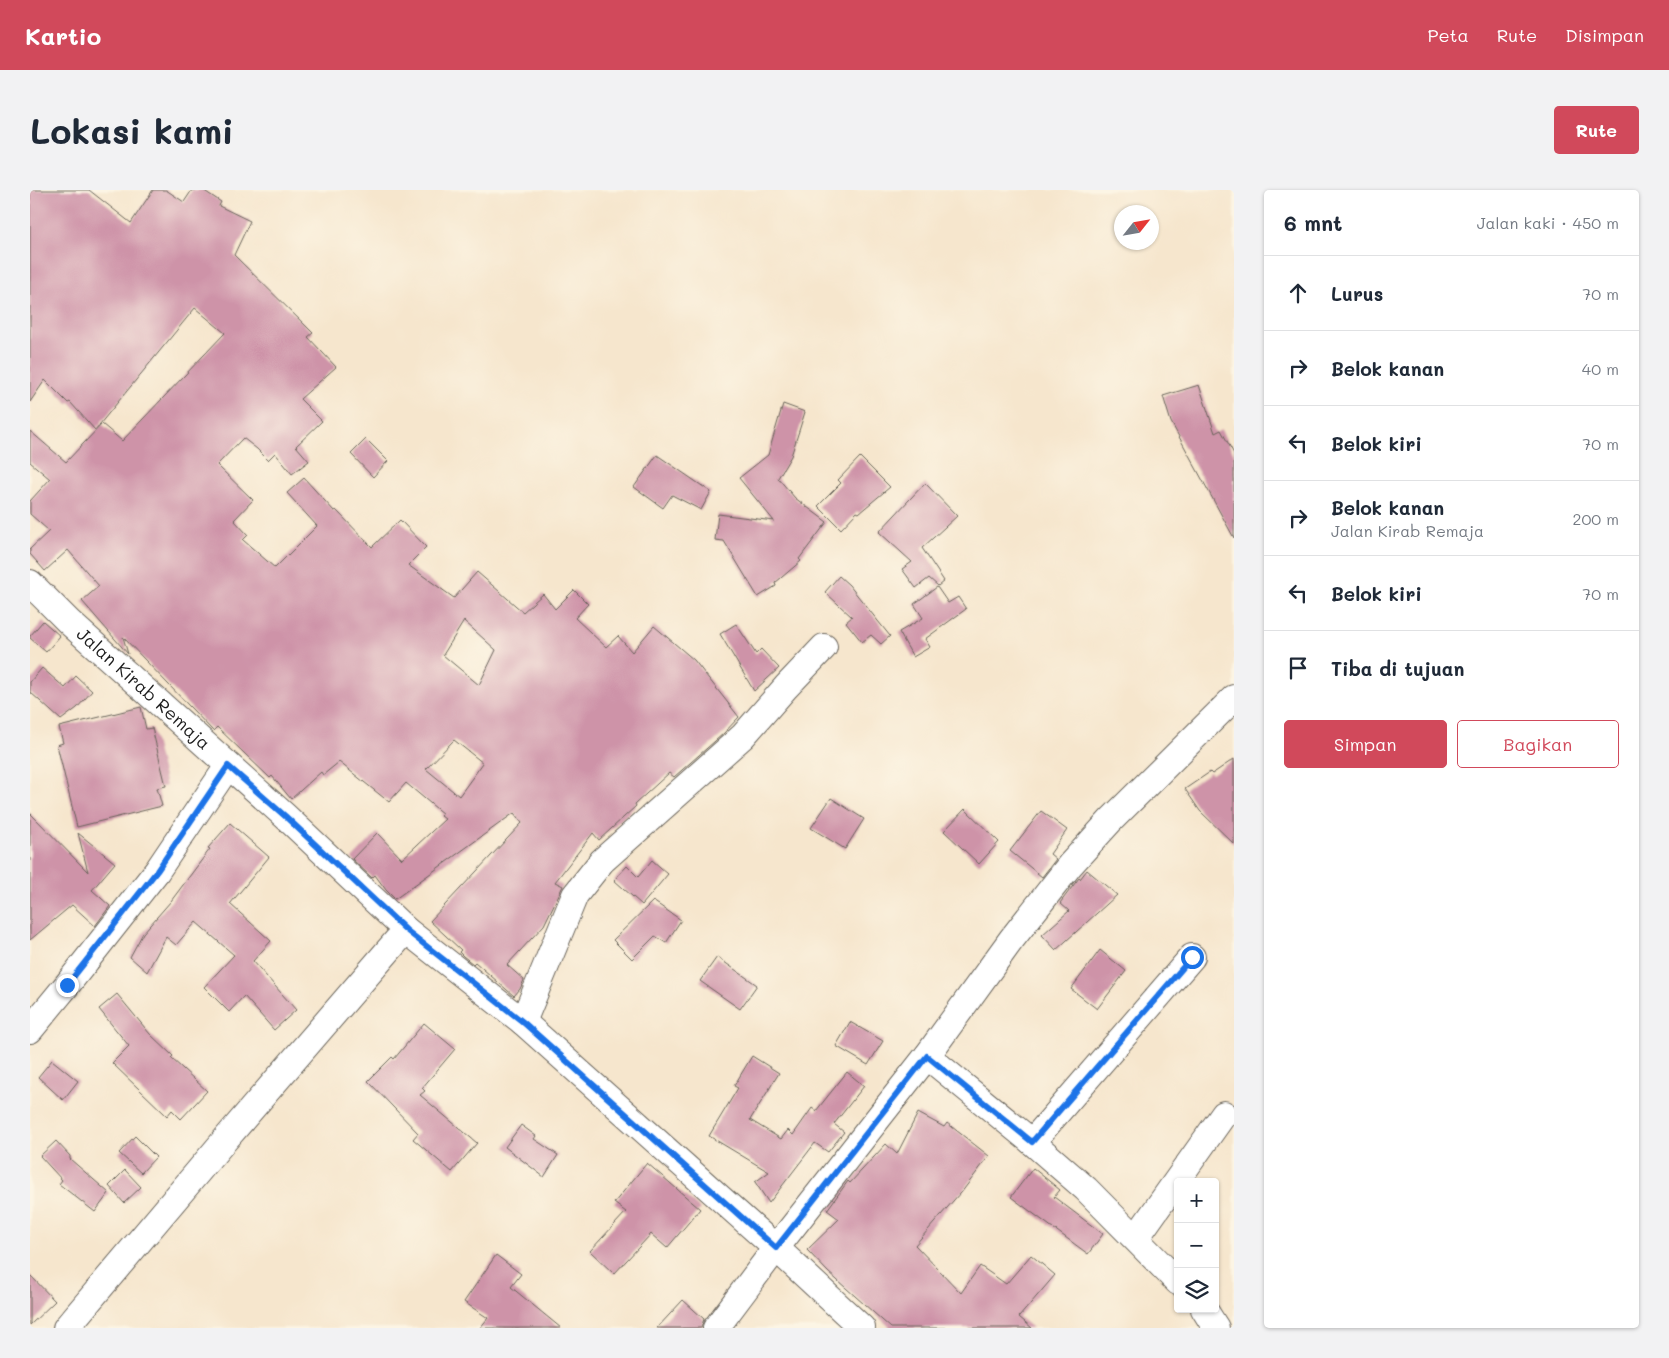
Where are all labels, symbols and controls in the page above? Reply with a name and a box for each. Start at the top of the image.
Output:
text: Kartio [25,20,101,51]
text: Peta [1427,23,1469,47]
text: Rute [1497,23,1537,47]
text: Disimpan [1565,23,1644,47]
button: Rute [1554,106,1639,154]
text: Lokasi kami [30,107,234,153]
north arrow [1114,205,1159,250]
text: 6 mnt [1284,209,1342,236]
text: Jalan kaki · 450 m [1477,212,1619,233]
icon: ahead [1284,279,1312,307]
text: Lurus [1331,281,1383,306]
text: 70 m [1582,283,1619,304]
icon: right [1284,354,1312,382]
text: Belok kanan [1331,356,1444,381]
text: 40 m [1582,358,1619,379]
icon: left [1284,429,1312,457]
text: Belok kiri [1331,431,1422,456]
text: 70 m [1582,433,1619,454]
text: Belok kanan [1331,495,1444,520]
icon: right [1284,504,1312,532]
text: 200 m [1572,508,1619,529]
text: Jalan Kirab Remaja [1331,520,1484,541]
icon: left [1284,579,1312,607]
text: Belok kiri [1331,581,1422,606]
text: 70 m [1582,583,1619,604]
street label: Jalan Kirab Remaja [72,622,216,754]
icon: arrive [1284,654,1312,682]
text: Tiba di tujuan [1331,656,1464,681]
button: Simpan [1284,720,1447,768]
button: Bagikan [1457,720,1619,768]
route start [1181,946,1204,969]
route end [56,974,79,997]
map controls [1174,1178,1219,1313]
button: + [1174,1178,1219,1223]
button: − [1174,1223,1219,1268]
button: layers [1174,1268,1219,1313]

